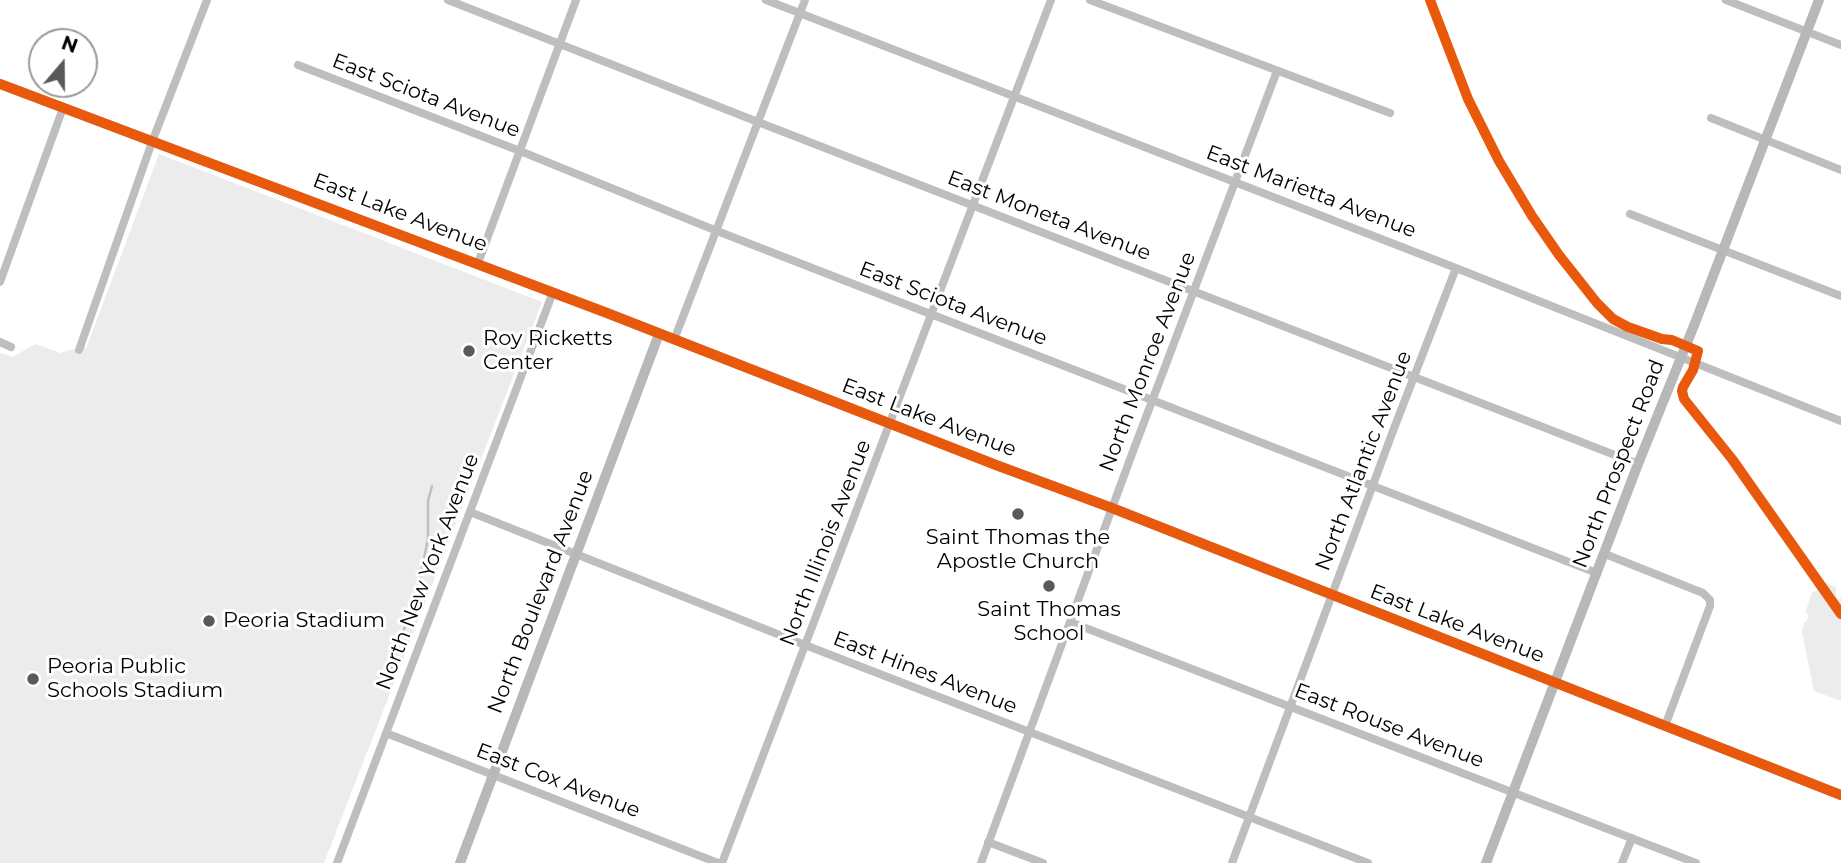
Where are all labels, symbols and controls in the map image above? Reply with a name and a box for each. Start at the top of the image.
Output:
north arrow [28,28,98,98]
text: N [59,31,81,58]
street label: East Sciota Avenue [329,49,523,143]
street label: East Marietta Avenue [1202,140,1420,244]
street label: East Moneta Avenue [944,166,1154,266]
street label: East Lake Avenue [309,168,491,258]
street label: North Monroe Avenue [1094,249,1202,475]
street label: East Sciota Avenue [856,257,1050,351]
place label: Roy Ricketts Center [483,326,612,376]
marker: Roy Ricketts Center [461,343,477,359]
street label: North Atlantic Avenue [1310,347,1418,575]
street label: North Prospect Road [1568,356,1670,572]
street label: East Lake Avenue [838,373,1020,463]
street label: North Illinois Avenue [775,436,877,650]
street label: North New York Avenue [371,450,485,694]
street label: North Boulevard Avenue [483,467,599,717]
marker: Saint Thomas the Apostle Church [1010,506,1026,522]
place label: Saint Thomas the Apostle Church [926,525,1110,575]
marker: Saint Thomas School [1041,578,1057,594]
street label: East Lake Avenue [1366,579,1548,669]
place label: Saint Thomas School [977,597,1121,647]
place label: Peoria Stadium [223,608,385,634]
marker: Peoria Stadium [201,613,217,629]
street label: East Hines Avenue [829,626,1021,720]
place label: Peoria Public Schools Stadium [47,654,223,704]
marker: Peoria Public Schools Stadium [25,671,41,687]
street label: East Rouse Avenue [1291,678,1487,774]
street label: East Cox Avenue [472,738,644,824]

